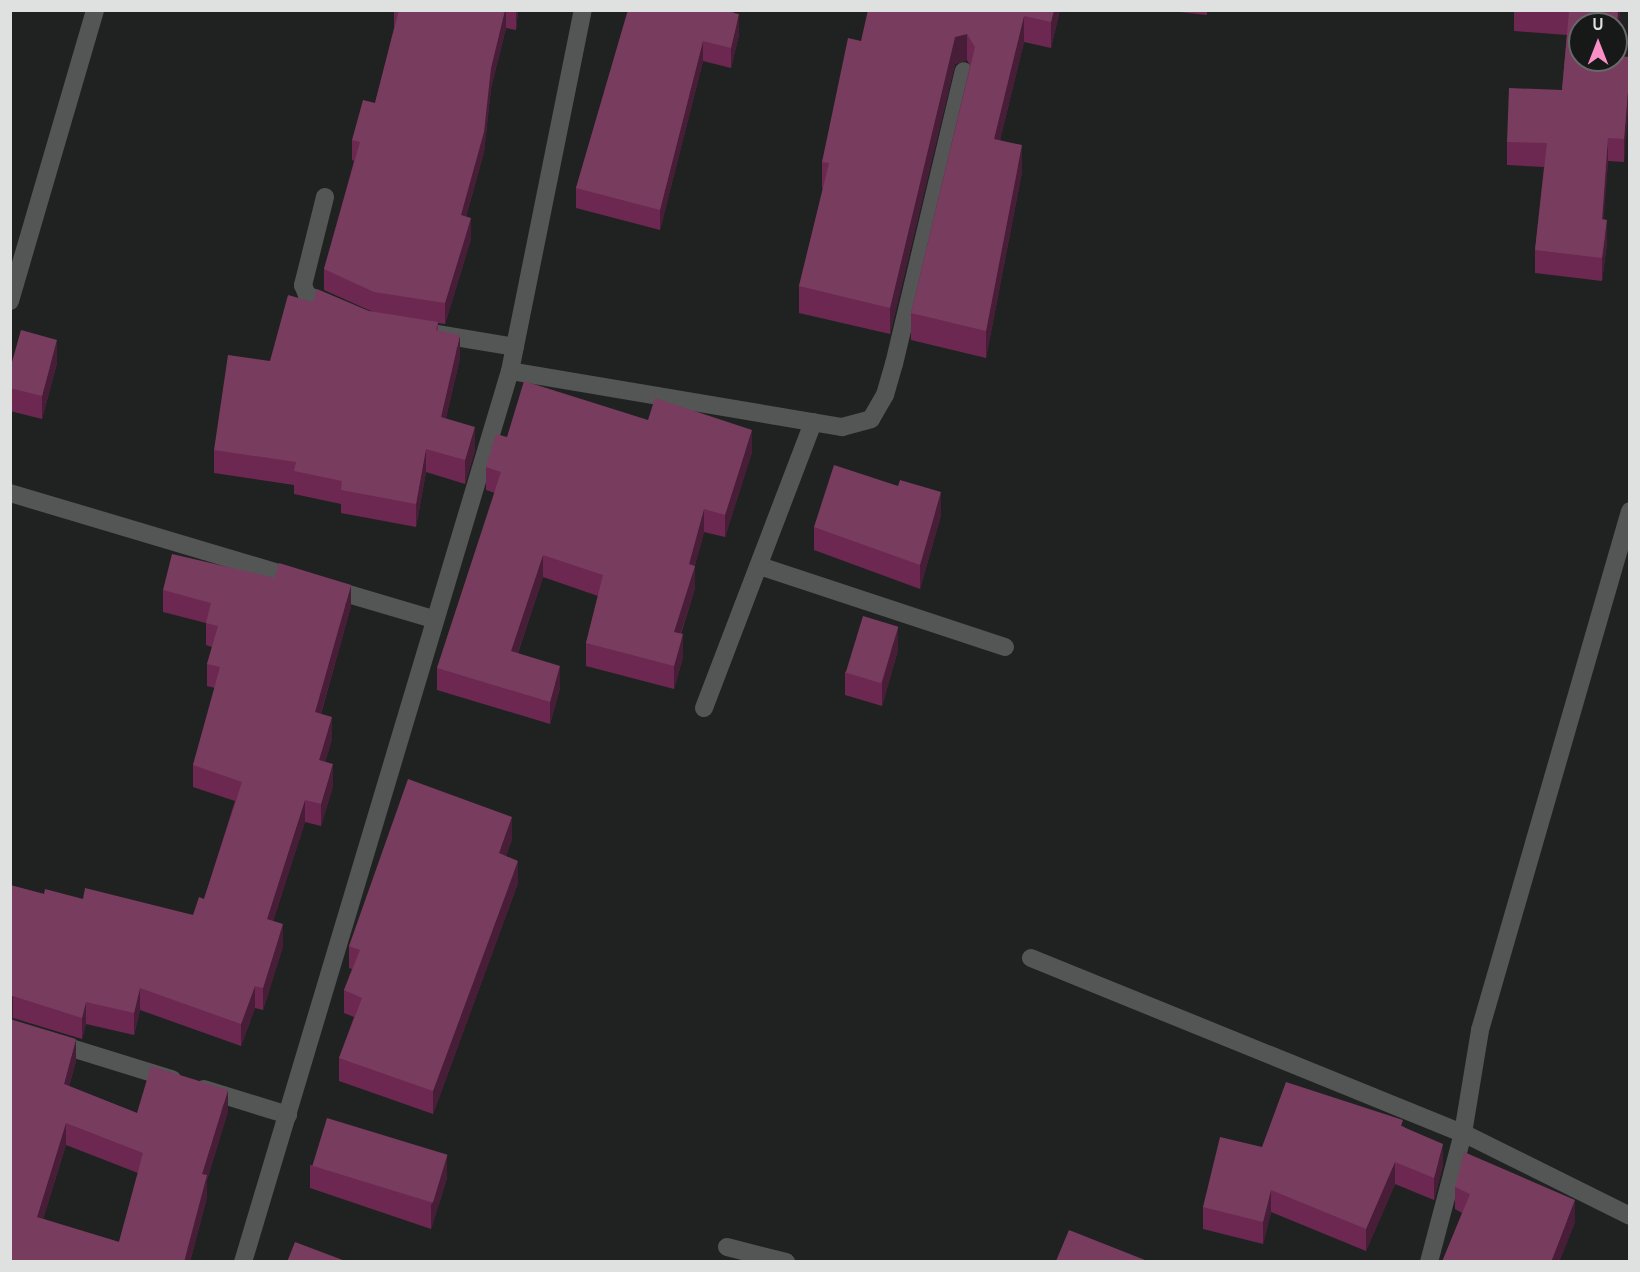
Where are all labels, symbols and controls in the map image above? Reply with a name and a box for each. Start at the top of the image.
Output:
north arrow [1568,12,1628,72]
text: U [1592,16,1604,36]

